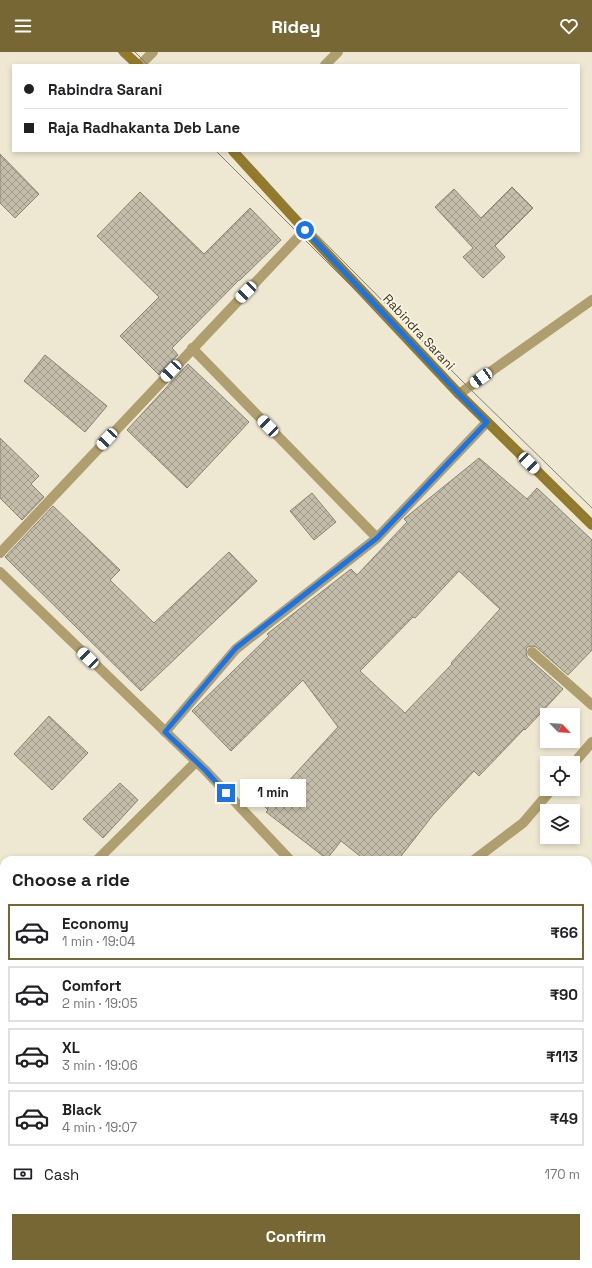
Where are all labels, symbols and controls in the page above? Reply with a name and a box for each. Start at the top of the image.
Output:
icon: menu [12,15,34,37]
text: Ridey [271,15,321,38]
icon: heart [558,15,580,37]
text: Rabindra Sarani [48,80,162,99]
text: Raja Radhakanta Deb Lane [48,118,240,137]
route start [296,221,314,239]
car [233,279,259,305]
street label: Rabindra Sarani [379,290,459,374]
car [158,358,184,384]
car [468,366,494,390]
car [255,413,281,439]
car [94,426,120,452]
car [516,450,542,476]
car [75,645,101,671]
north arrow [540,708,580,748]
map controls [540,708,580,844]
button: locate [540,756,580,796]
callout: 1 min [240,779,306,807]
route end [217,784,235,802]
text: 1 min [257,784,289,801]
button: layers [540,804,580,844]
text: Choose a ride [12,868,130,891]
icon: car [14,914,50,950]
text: Economy [62,914,129,933]
text: ₹66 [550,923,578,942]
text: 1 min · 19:04 [62,933,135,950]
icon: car [14,976,50,1012]
text: Comfort [62,976,122,995]
text: ₹90 [550,985,578,1004]
text: 2 min · 19:05 [62,995,137,1012]
icon: car [14,1038,50,1074]
text: XL [62,1038,80,1057]
text: ₹113 [546,1047,578,1066]
text: 3 min · 19:06 [62,1057,138,1074]
icon: car [14,1100,50,1136]
text: Black [62,1100,102,1119]
text: ₹49 [550,1109,578,1128]
text: 4 min · 19:07 [62,1119,137,1136]
icon: cash [12,1163,34,1185]
text: Cash [44,1165,79,1184]
text: 170 m [544,1166,580,1183]
button: Confirm [12,1214,580,1260]

